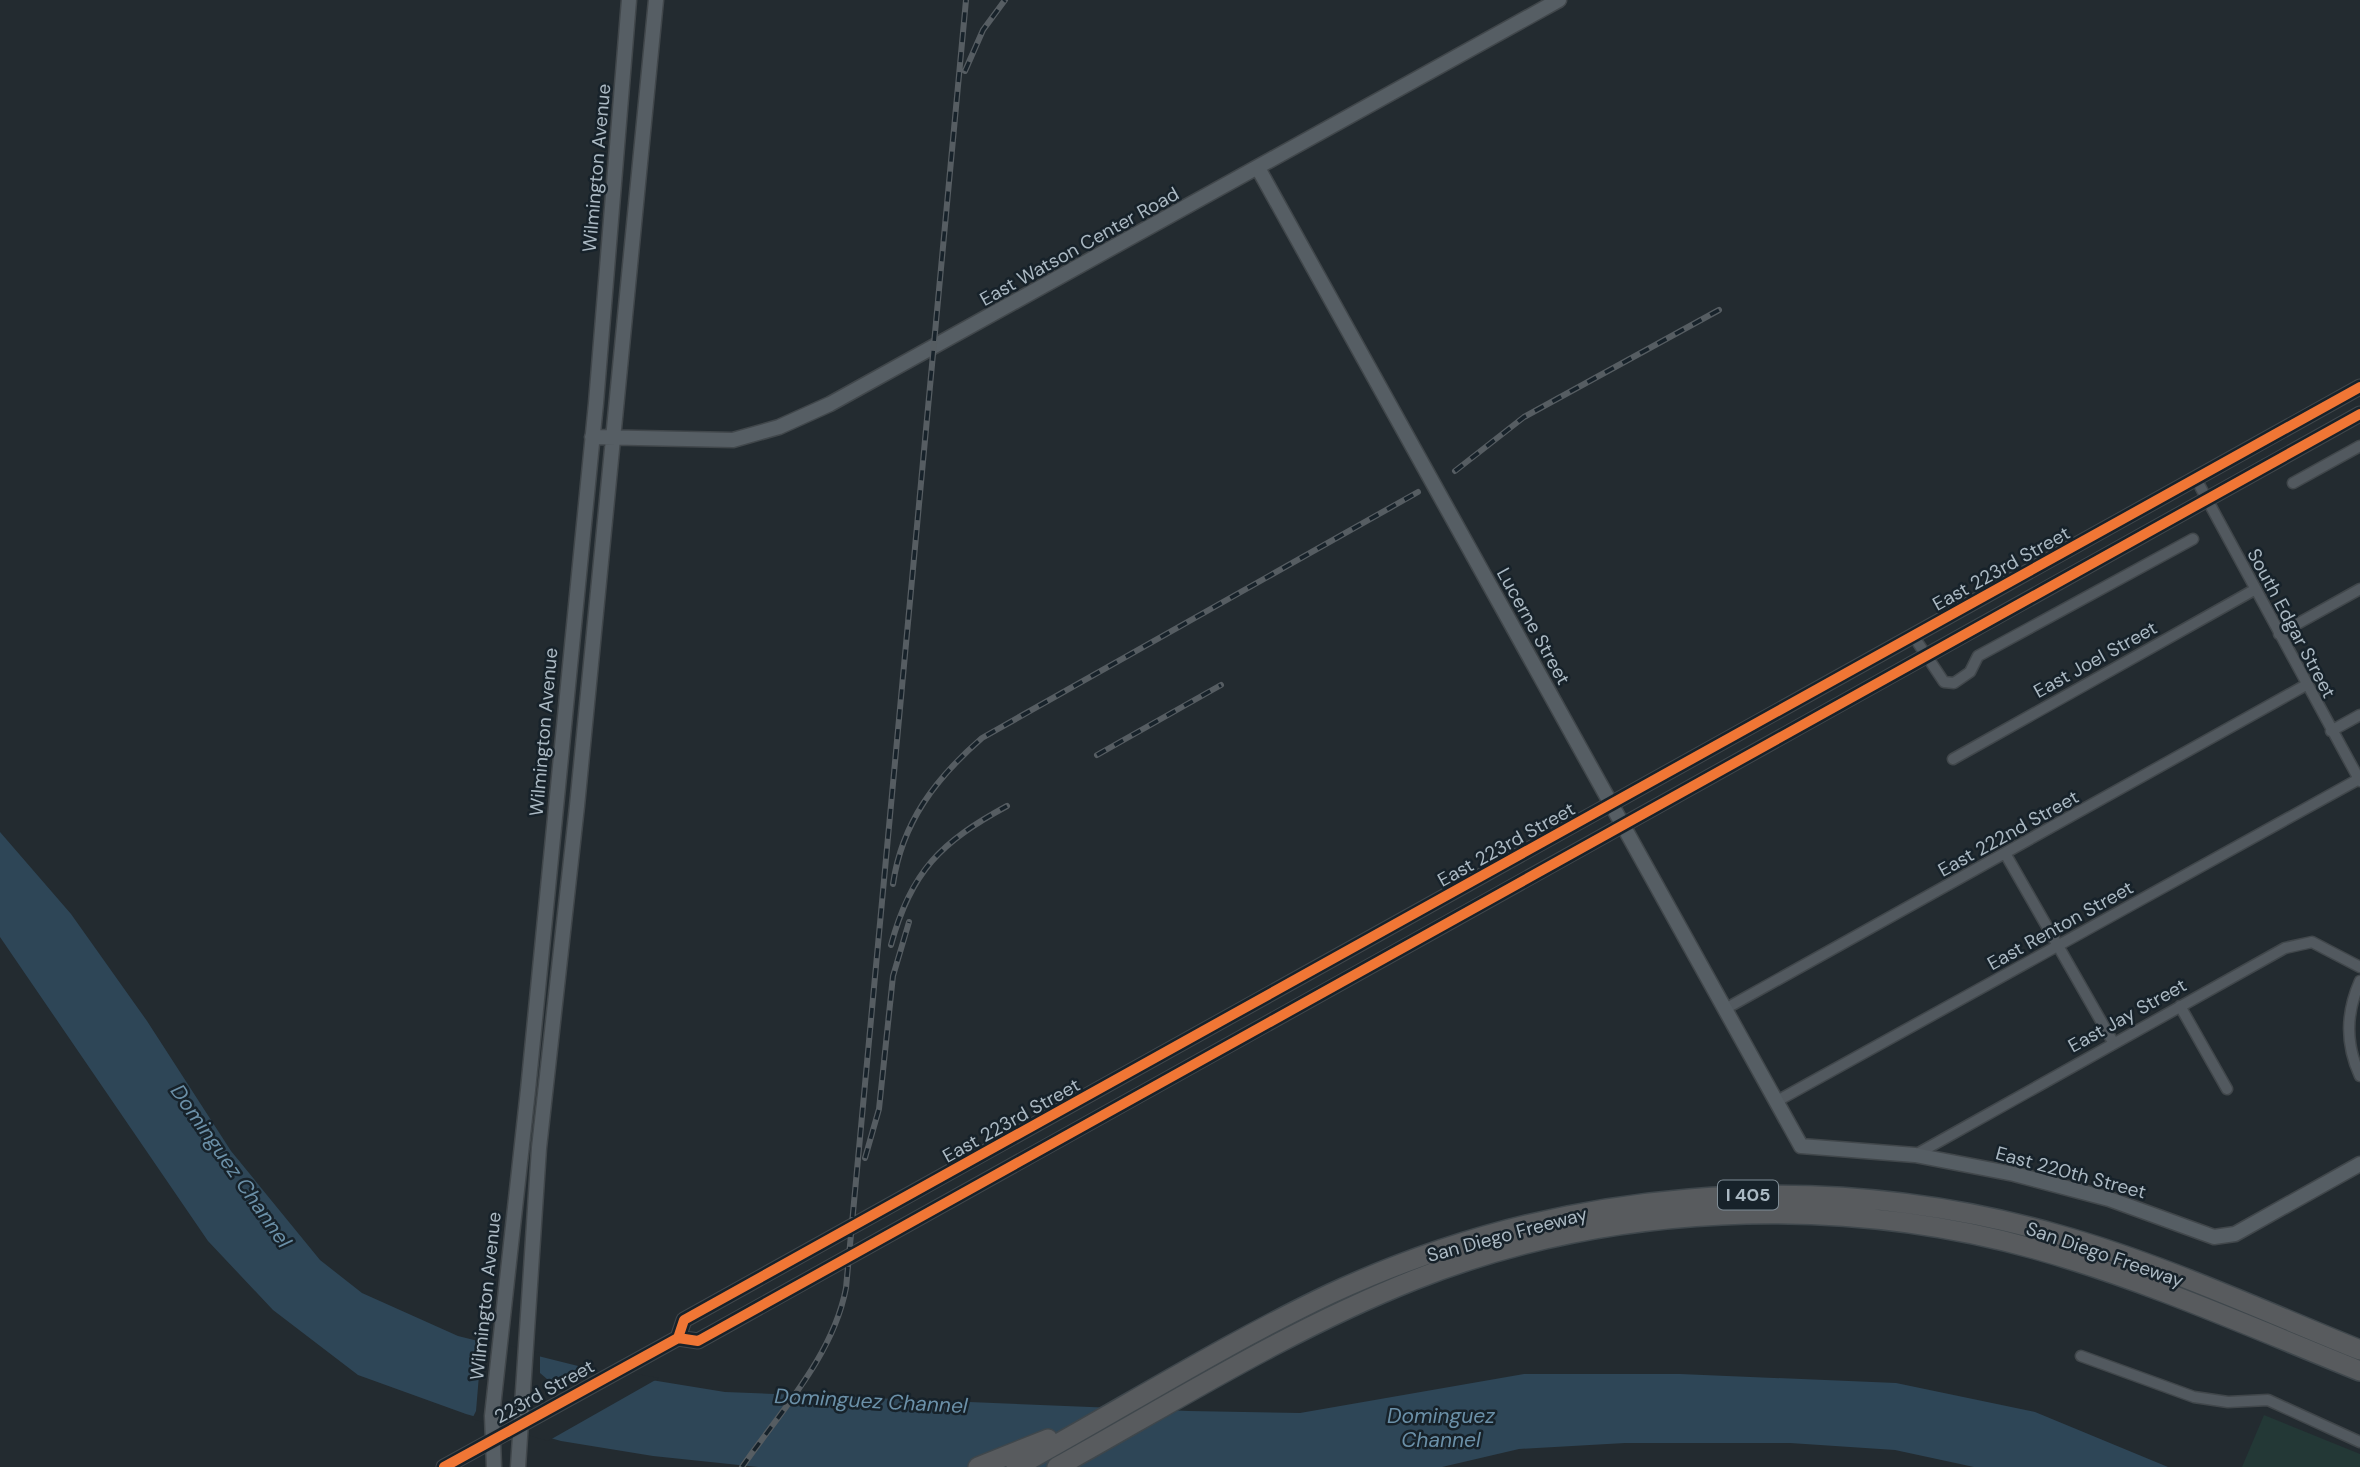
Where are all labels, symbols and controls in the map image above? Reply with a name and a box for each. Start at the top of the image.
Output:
street label: Wilmington Avenue [577,83,616,253]
street label: East Watson Center Road [975,181,1183,312]
street label: East 223rd Street [1928,520,2074,617]
street label: South Edgar Street [2242,544,2342,702]
street label: Lucerne Street [1491,563,1576,689]
street label: East Joel Street [2029,615,2161,704]
street label: Wilmington Avenue [524,647,563,817]
street label: East 222nd Street [1933,784,2083,882]
street label: East 223rd Street [1433,796,1579,893]
street label: East Renton Street [1983,875,2138,976]
street label: East Jay Street [2064,973,2191,1058]
street label: East 223rd Street [938,1072,1084,1169]
water label: Dominguez Channel [164,1079,298,1254]
street label: East 220th Street [1993,1140,2149,1205]
road number: I 405 [1718,1180,1778,1210]
street label: San Diego Freeway [1424,1201,1590,1268]
street label: Wilmington Avenue [464,1211,507,1381]
street label: San Diego Freeway [2023,1216,2187,1293]
street label: 223rd Street [490,1354,599,1429]
water label: Dominguez Channel [774,1382,969,1420]
water label: Dominguez Channel [1387,1402,1495,1454]

